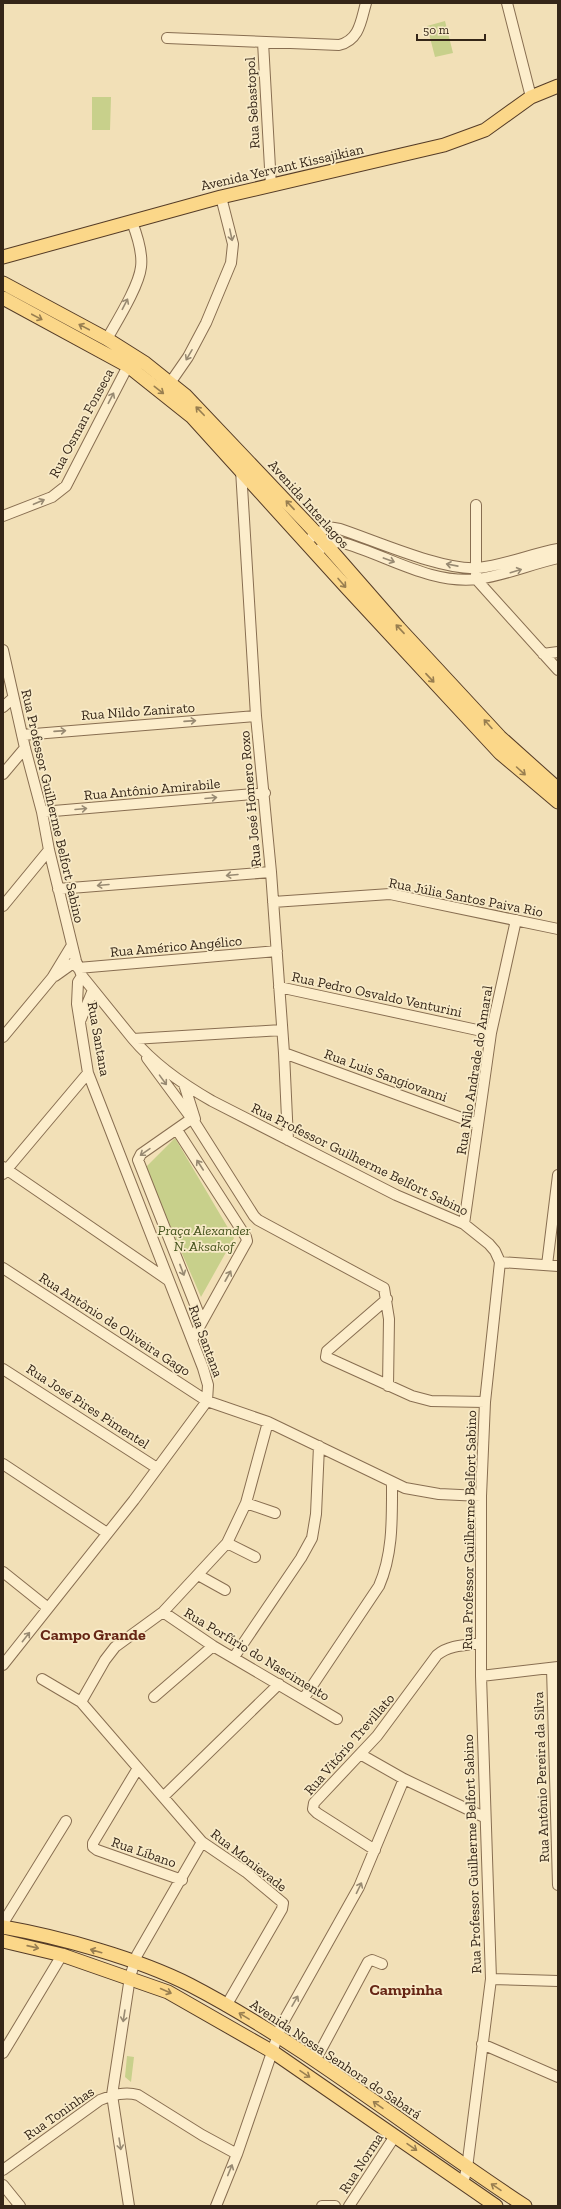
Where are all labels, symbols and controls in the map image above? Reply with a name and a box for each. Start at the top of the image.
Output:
scale bar [417,16,485,42]
text: 50 m [423,23,450,37]
street label: Rua Sebastopol [242,56,263,149]
street label: Avenida Yervant Kissajikian [199,140,365,195]
one-way arrow [228,228,236,241]
one-way arrow [122,299,129,311]
one-way arrow [31,313,43,321]
one-way arrow [78,322,90,330]
one-way arrow [184,349,192,361]
street label: Rua Osman Fonseca [45,365,118,481]
one-way arrow [153,385,164,394]
one-way arrow [108,393,115,405]
one-way arrow [195,406,205,416]
street label: Avenida Interlagos [264,457,353,552]
one-way arrow [33,498,45,505]
one-way arrow [285,500,294,510]
one-way arrow [383,556,395,564]
one-way arrow [446,561,459,569]
one-way arrow [509,567,522,574]
one-way arrow [337,577,346,587]
one-way arrow [395,624,405,634]
one-way arrow [426,673,435,683]
street label: Rua Professor Guilherme Belfort Sabino [17,688,88,925]
street label: Rua Nildo Zanirato [81,699,195,724]
one-way arrow [183,718,196,725]
one-way arrow [484,719,493,729]
one-way arrow [54,728,67,735]
street label: Rua José Homero Roxo [236,730,265,868]
one-way arrow [516,767,526,776]
street label: Rua Antônio Amirabile [83,775,221,804]
one-way arrow [204,794,217,801]
one-way arrow [74,805,87,812]
one-way arrow [226,871,239,878]
street label: Rua Júlia Santos Paiva Rio [387,874,545,921]
one-way arrow [97,882,110,889]
street label: Rua Américo Angélico [109,932,243,961]
street label: Rua Pedro Osvaldo Venturini [290,968,464,1021]
street label: Rua Nilo Andrade do Amaral [453,984,496,1156]
street label: Rua Santana [84,1000,113,1078]
street label: Rua Luis Sangiovanni [322,1045,450,1106]
one-way arrow [159,1074,167,1085]
street label: Rua Professor Guilherme Belfort Sabino [248,1099,471,1220]
one-way arrow [140,1148,151,1156]
one-way arrow [196,1160,204,1171]
park label: Praça Alexander N. Aksakof [158,1222,251,1255]
one-way arrow [178,1263,186,1275]
street label: Rua Antônio de Oliveira Gago [36,1269,194,1380]
one-way arrow [224,1270,232,1282]
street label: Rua Santana [185,1303,226,1380]
street label: Rua José Pires Pimentel [23,1360,153,1453]
street label: Rua Professor Guilherme Belfort Sabino [459,1410,480,1650]
street label: Rua Porfírio do Nascimento [181,1604,333,1705]
district label: Campo Grande [40,1625,146,1644]
one-way arrow [21,1631,30,1642]
street label: Rua Vitório Trevillato [301,1690,398,1799]
street label: Rua Antônio Pereira da Silva [530,1691,553,1863]
street label: Rua Professor Guilherme Belfort Sabino [460,1734,485,1974]
street label: Rua Monievade [207,1825,291,1896]
street label: Rua Líbano [109,1833,178,1871]
one-way arrow [355,1882,363,1894]
one-way arrow [26,1944,39,1952]
one-way arrow [90,1947,103,1954]
district label: Campinha [369,1980,443,1999]
one-way arrow [160,1988,172,1995]
one-way arrow [292,1995,300,2007]
street label: Avenida Nossa Senhora do Sabará [247,1996,425,2123]
one-way arrow [120,2009,128,2022]
one-way arrow [238,2012,250,2020]
one-way arrow [299,2070,310,2078]
street label: Rua Toninhas [21,2083,98,2144]
one-way arrow [373,2101,384,2109]
street label: Rua Norma [336,2130,387,2197]
one-way arrow [116,2137,124,2150]
one-way arrow [406,2143,417,2152]
one-way arrow [227,2164,235,2176]
one-way arrow [491,2183,502,2191]

